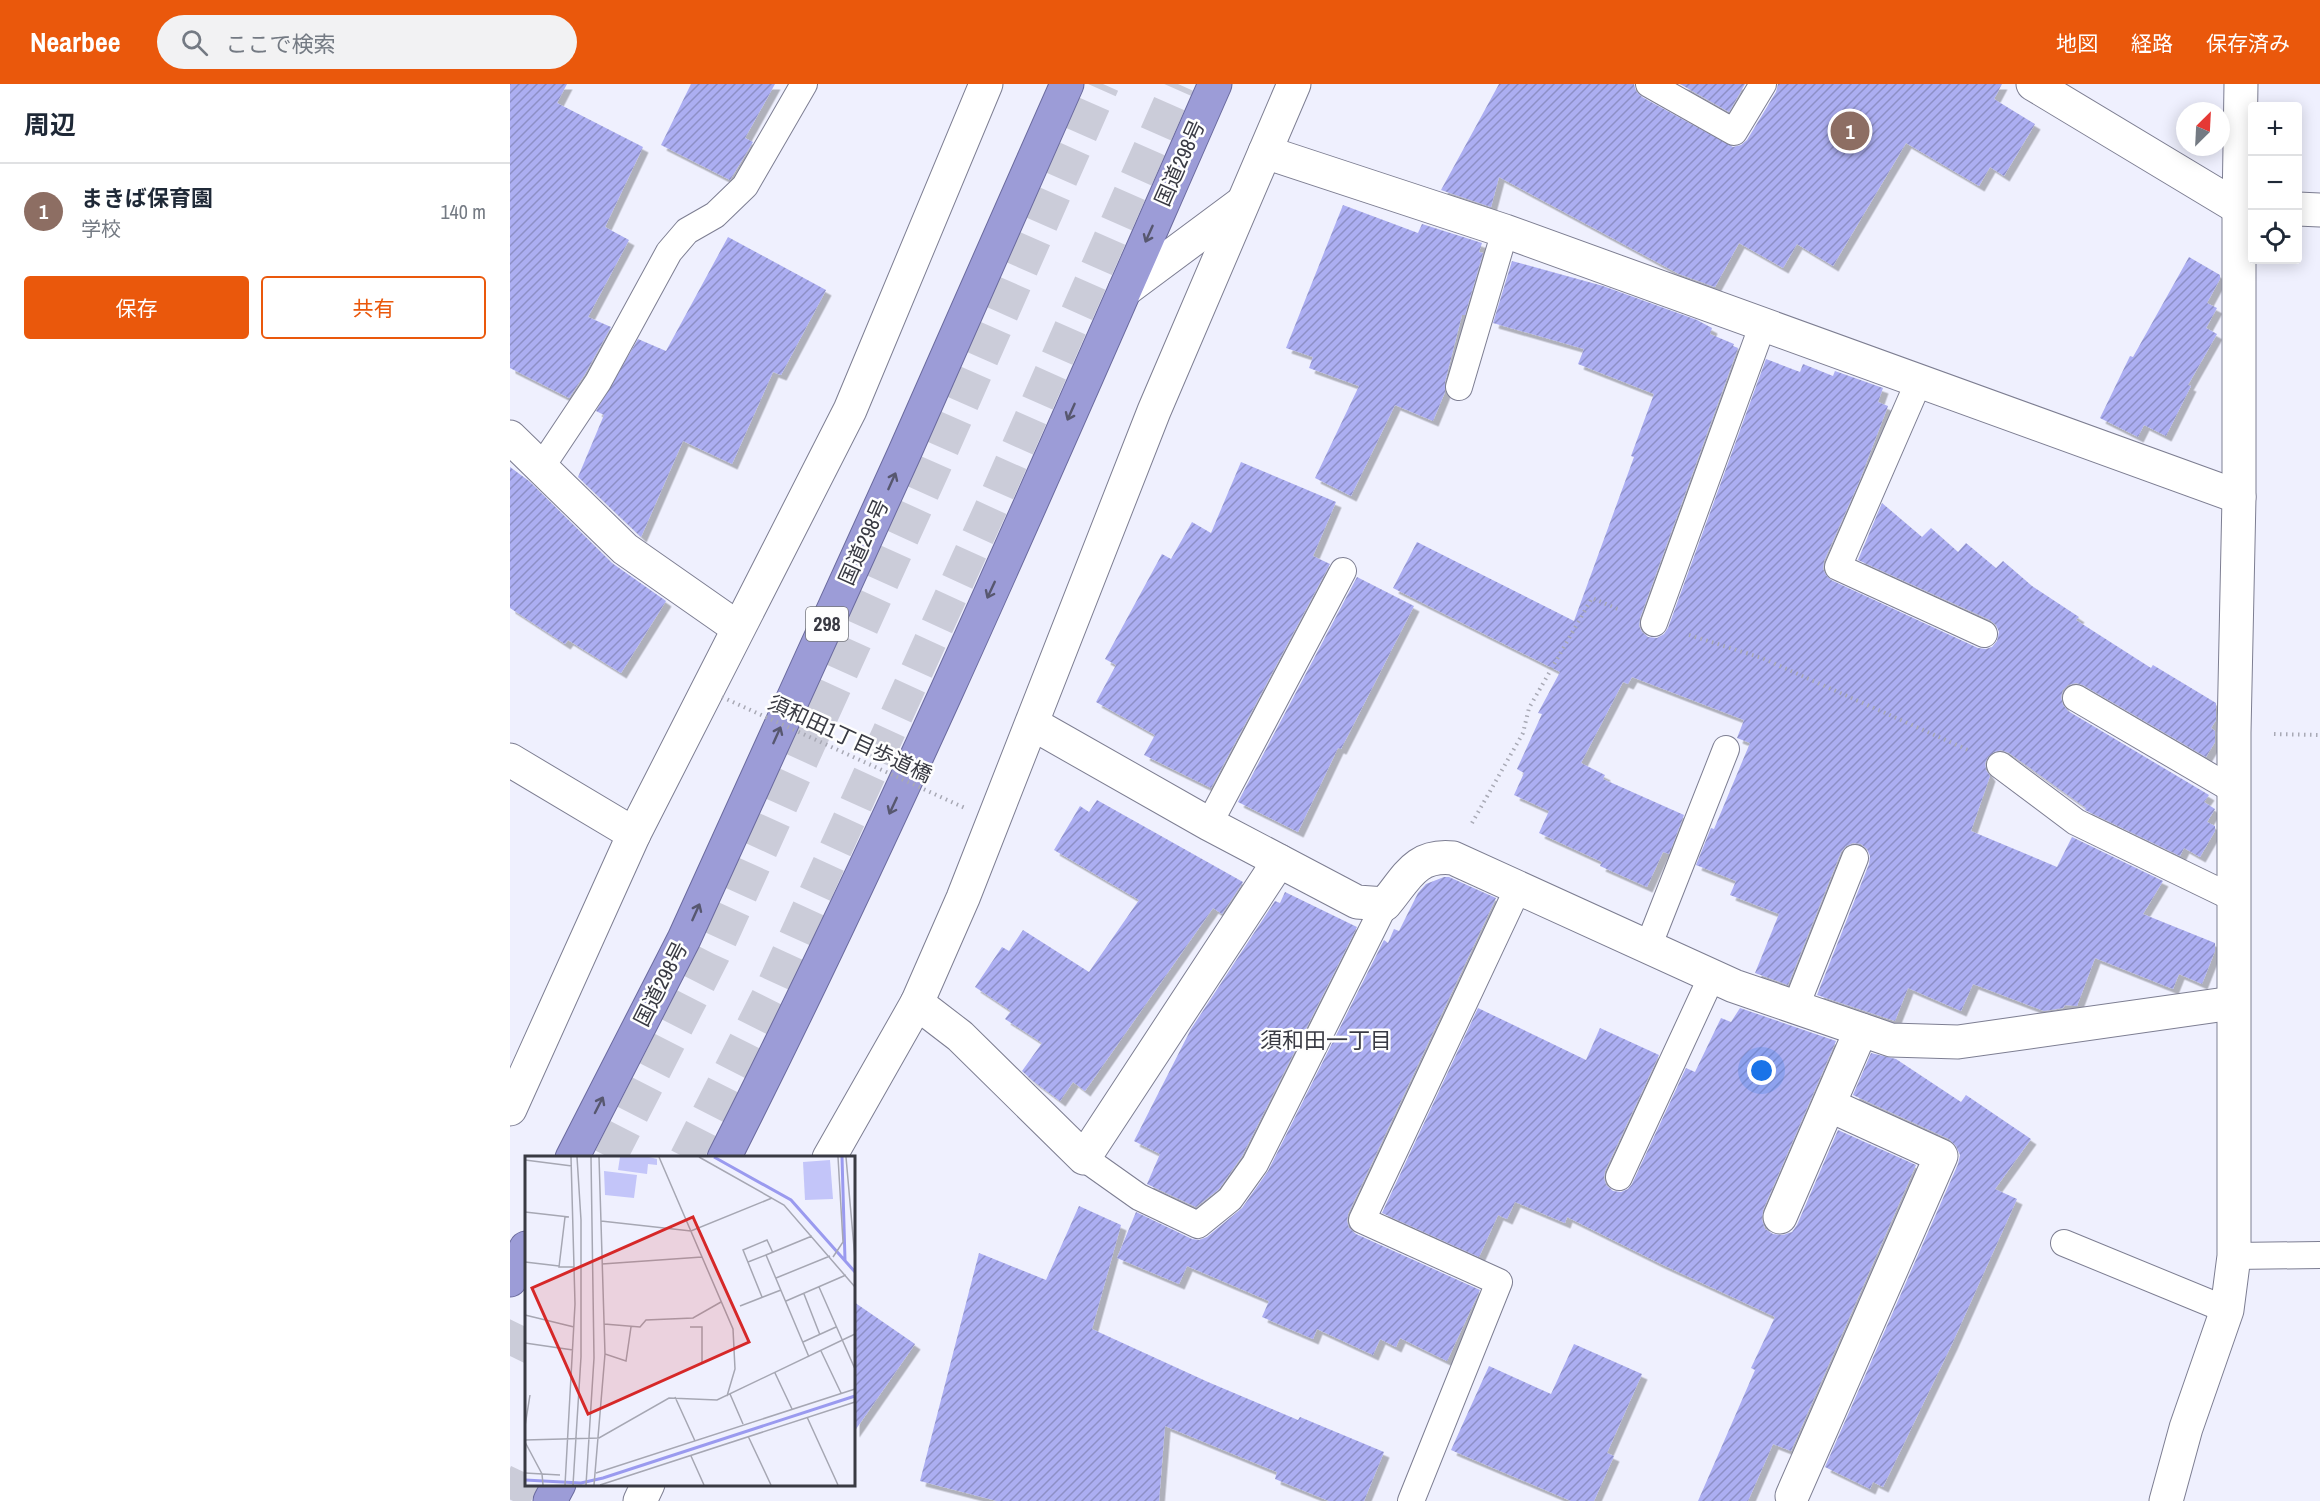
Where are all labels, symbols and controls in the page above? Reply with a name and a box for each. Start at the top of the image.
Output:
search box [157,15,577,69]
text: Nearbee [30,23,121,61]
icon: search [178,26,211,59]
text: ここで検索 [226,29,336,59]
text: 地図 [2056,29,2098,58]
text: 経路 [2131,29,2173,58]
text: 保存済み [2206,29,2290,58]
north arrow [2176,102,2230,156]
map controls [2248,102,2302,264]
button: + [2248,102,2302,156]
text: 周辺 [24,107,76,142]
pin: 1 [1830,108,1870,154]
street label: 国道298号 [1148,115,1211,211]
button: − [2248,156,2302,210]
text: まきば保育園 [81,183,213,213]
text: 1 [39,198,48,225]
text: 140 m [440,198,486,225]
button: locate [2248,210,2302,264]
text: 学校 [81,215,121,242]
one-way arrow [1143,224,1154,242]
button: 保存 [24,276,249,339]
button: 共有 [261,276,486,339]
one-way arrow [1065,403,1076,421]
one-way arrow [887,472,898,490]
street label: 国道298号 [832,494,895,590]
one-way arrow [985,581,997,599]
road number: 298 [806,607,848,641]
street label: 須和田1丁目歩道橋 [764,688,937,789]
one-way arrow [771,726,783,744]
one-way arrow [886,796,898,814]
one-way arrow [690,904,702,922]
street label: 国道298号 [627,936,694,1031]
district label: 須和田一丁目 [1260,1025,1392,1055]
your location [1747,1056,1776,1085]
one-way arrow [594,1097,605,1115]
inset map [525,1156,855,1486]

